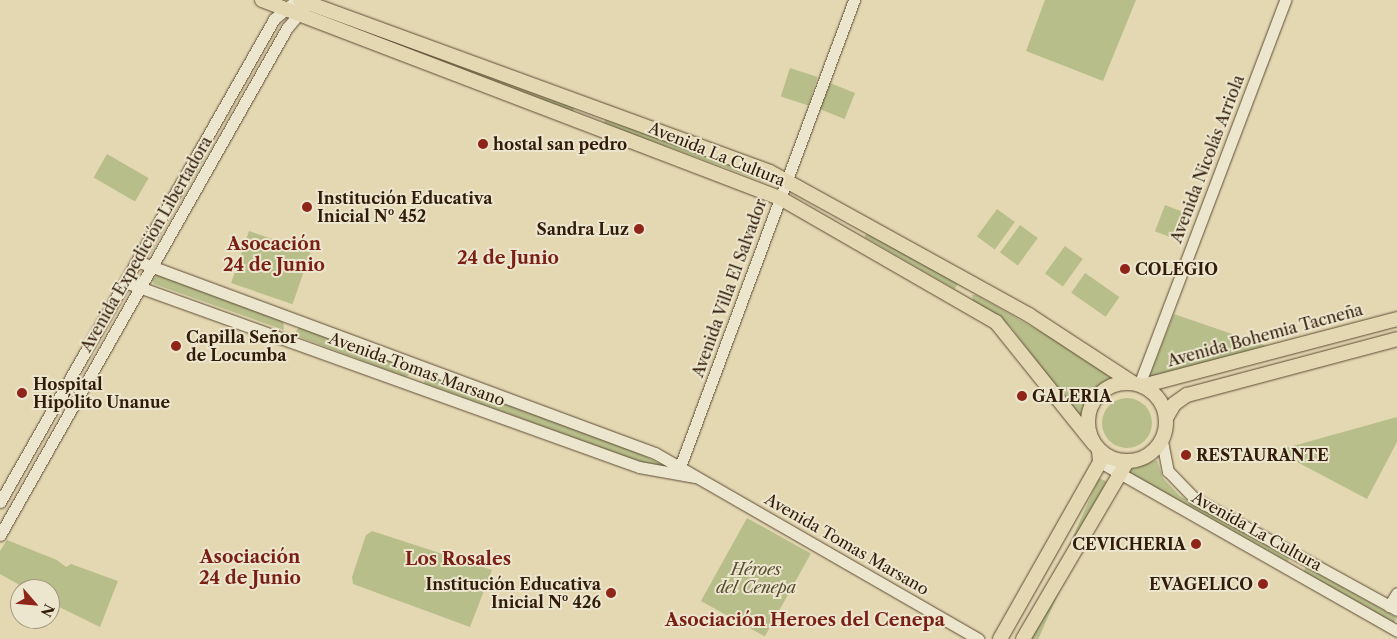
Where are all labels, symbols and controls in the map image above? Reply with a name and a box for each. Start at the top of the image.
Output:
street label: Avenida Nicolás Arriola [1166,72,1248,246]
street label: Avenida La Cultura [646,118,788,190]
street label: Avenida Expedición Libertadora [76,133,216,355]
place label: hostal san pedro [493,134,627,154]
marker: hostal san pedro [477,138,489,150]
place label: Institución Educativa Inicial Nº 452 [317,188,493,226]
street label: Avenida Villa El Salvador [688,196,770,380]
marker: Institución Educativa Inicial Nº 452 [301,201,313,213]
place label: Sandra Luz [536,219,629,239]
marker: Sandra Luz [633,223,645,235]
district label: Asocación 24 de Junio [223,234,325,276]
district label: 24 de Junio [457,247,559,269]
place label: COLEGIO [1135,259,1218,279]
marker: COLEGIO [1119,263,1131,275]
street label: Avenida Bohemia Tacneña [1165,300,1365,370]
place label: Capilla Señor de Locumba [186,327,298,365]
street label: Avenida Tomas Marsano [326,328,508,410]
marker: Capilla Señor de Locumba [170,340,182,352]
place label: Hospital Hipólito Unanue [33,374,170,412]
marker: Hospital Hipólito Unanue [15,386,29,400]
place label: GALERIA [1032,386,1112,406]
marker: GALERIA [1016,390,1028,402]
place label: RESTAURANTE [1196,445,1329,465]
marker: RESTAURANTE [1180,449,1192,461]
street label: Avenida La Cultura [1188,487,1326,575]
street label: Avenida Tomas Marsano [761,489,933,599]
place label: CEVICHERIA [1072,534,1186,554]
marker: CEVICHERIA [1190,538,1202,550]
district label: Asociación 24 de Junio [199,547,301,590]
district label: Los Rosales [405,548,511,570]
park label: Héroes del Cenepa [716,559,796,597]
place label: Institución Educativa Inicial Nº 426 [425,574,601,612]
place label: EVAGELICO [1149,574,1253,594]
marker: EVAGELICO [1257,578,1269,590]
north arrow [10,579,60,629]
marker: Institución Educativa Inicial Nº 426 [605,587,617,599]
text: N [37,601,58,620]
district label: Asociación Heroes del Cenepa [665,609,945,631]

